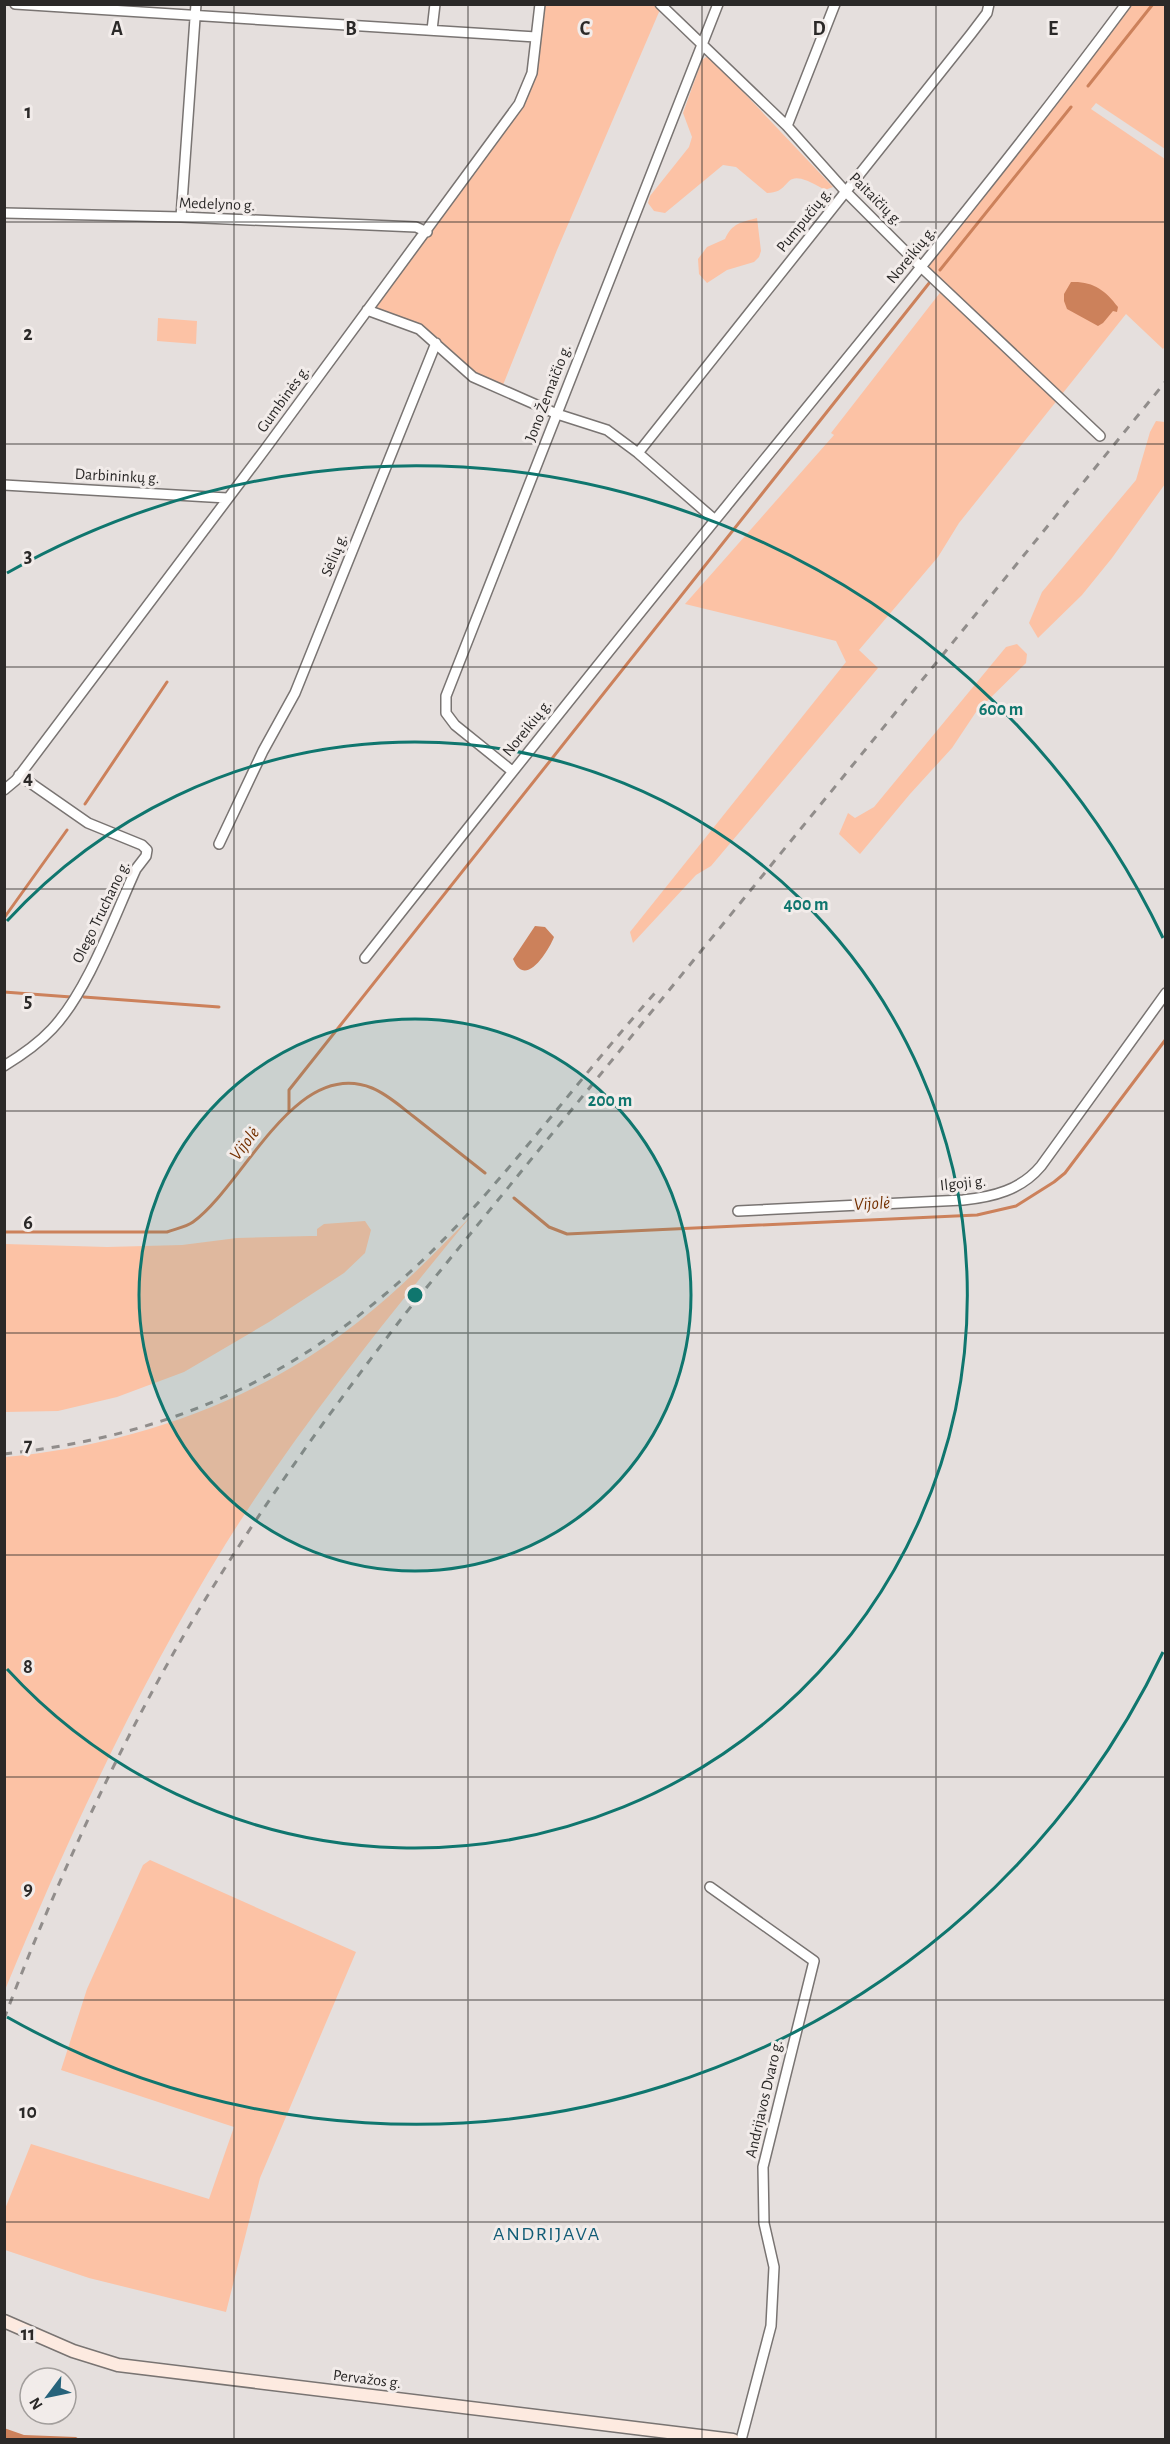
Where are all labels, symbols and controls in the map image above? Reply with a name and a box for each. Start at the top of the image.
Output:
text: A [111,19,123,39]
text: B [345,19,357,39]
text: C [580,19,591,39]
text: D [812,19,826,39]
text: E [1048,19,1058,39]
text: 1 [24,102,32,122]
street label: Paitaičių g. [846,169,906,229]
street label: Pumpučių g. [773,185,835,255]
street label: Medelyno g. [179,195,255,214]
street label: Noreikių g. [883,223,939,287]
text: 2 [23,324,33,344]
street label: Jono Žemaičio g. [520,342,574,444]
street label: Gumbinės g. [254,363,312,435]
street label: Darbininkų g. [74,466,160,486]
street label: Sėlių g. [318,531,350,579]
text: 3 [24,546,32,566]
street label: Noreikių g. [499,696,555,760]
text: 600 m [979,701,1023,719]
text: 4 [23,768,33,788]
street label: Olego Truchano g. [69,858,133,966]
text: 400 m [783,896,829,914]
text: 5 [24,991,32,1011]
text: 200 m [588,1092,632,1110]
water label: Vijolė [227,1124,263,1164]
street label: Ilgoji g. [939,1173,987,1194]
water label: Vijolė [853,1194,891,1214]
text: 6 [23,1213,33,1233]
centre of rings [405,1285,425,1305]
text: 7 [24,1435,33,1455]
text: 8 [23,1657,33,1677]
text: 9 [23,1879,33,1899]
street label: Andrijavos Dvaro g. [743,2039,786,2160]
text: 10 [19,2102,37,2122]
district label: ANDRIJAVA [493,2224,601,2244]
text: 11 [21,2324,35,2344]
north arrow [18,2366,78,2426]
street label: Pervažos g. [332,2367,402,2391]
text: N [26,2394,46,2412]

